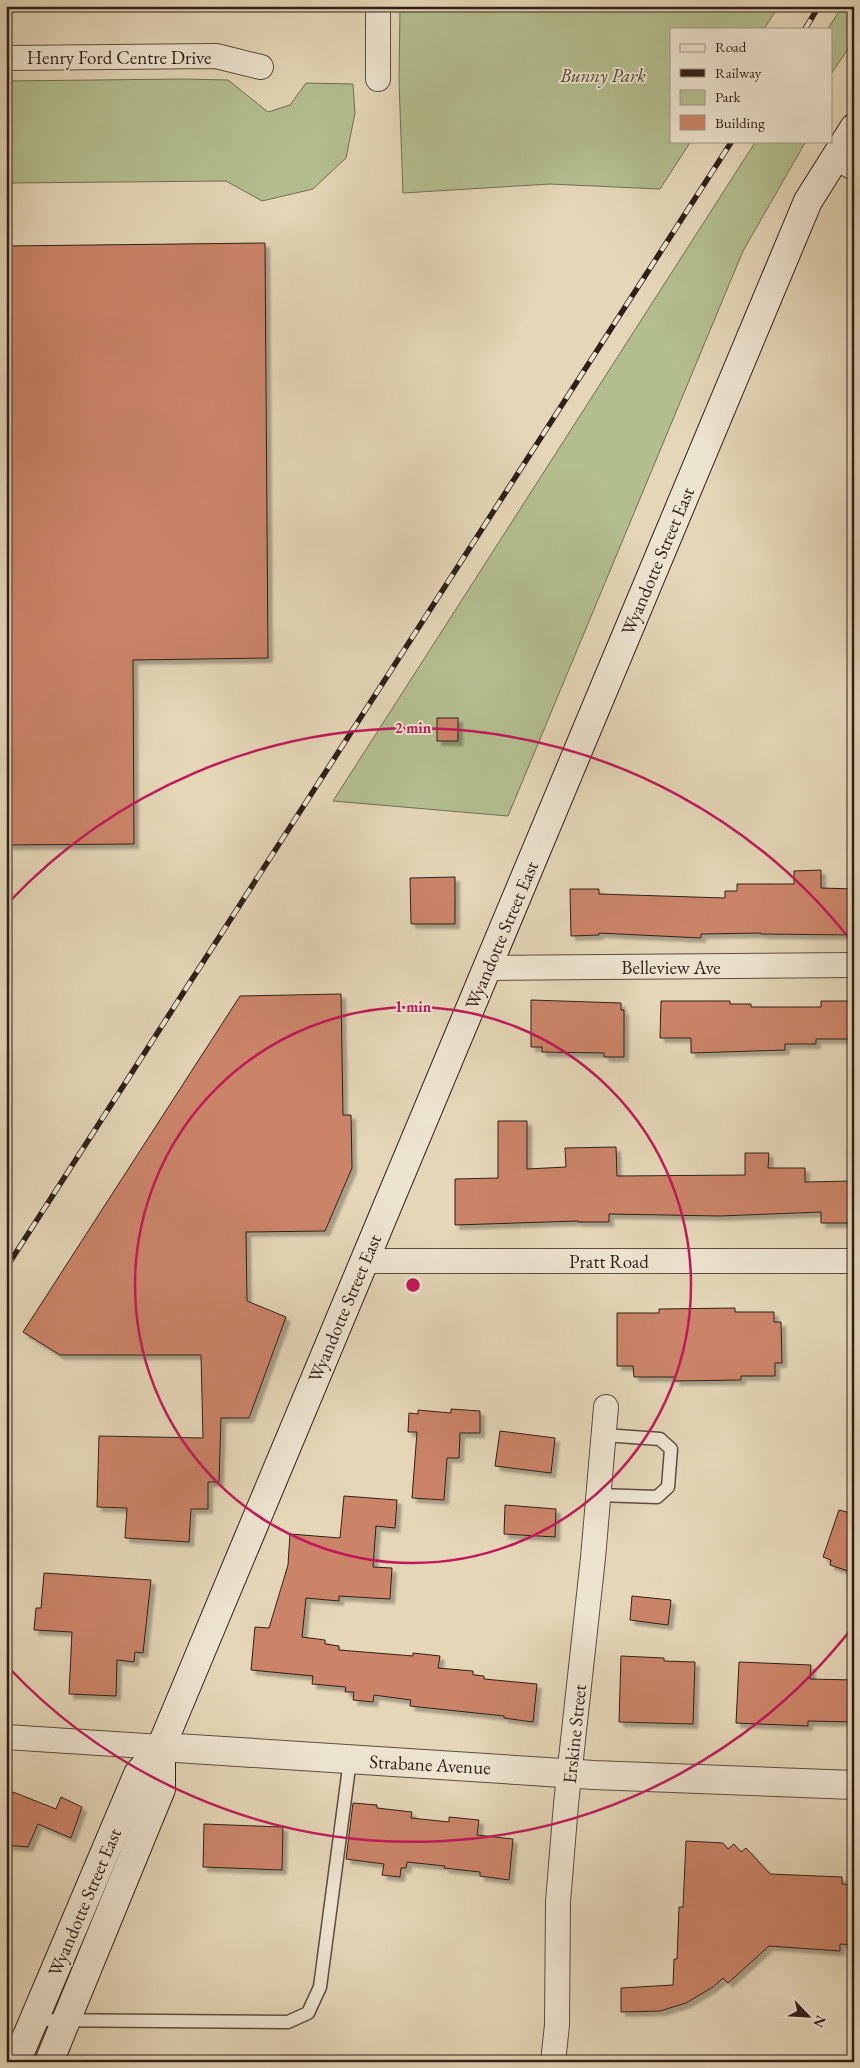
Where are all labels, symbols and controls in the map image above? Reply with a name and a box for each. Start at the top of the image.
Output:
legend [670,28,832,142]
text: Road [715,37,747,56]
street label: Henry Ford Centre Drive [27,45,211,70]
park label: Bunny Park [559,63,646,88]
text: Railway [715,63,762,82]
text: Park [715,87,742,106]
text: Building [715,113,765,132]
street label: Wyandotte Street East [615,483,700,639]
text: 2 min [395,718,432,737]
street label: Wyandotte Street East [459,857,544,1013]
street label: Belleview Ave [621,955,721,980]
text: 1 min [395,997,432,1016]
street label: Wyandotte Street East [302,1230,387,1386]
street label: Pratt Road [569,1249,649,1274]
centre of rings [404,1276,422,1294]
street label: Erskine Street [557,1683,592,1785]
street label: Strabane Avenue [369,1749,491,1780]
street label: Wyandotte Street East [42,1824,127,1980]
north arrow [782,1990,832,2040]
text: N [809,2013,830,2031]

